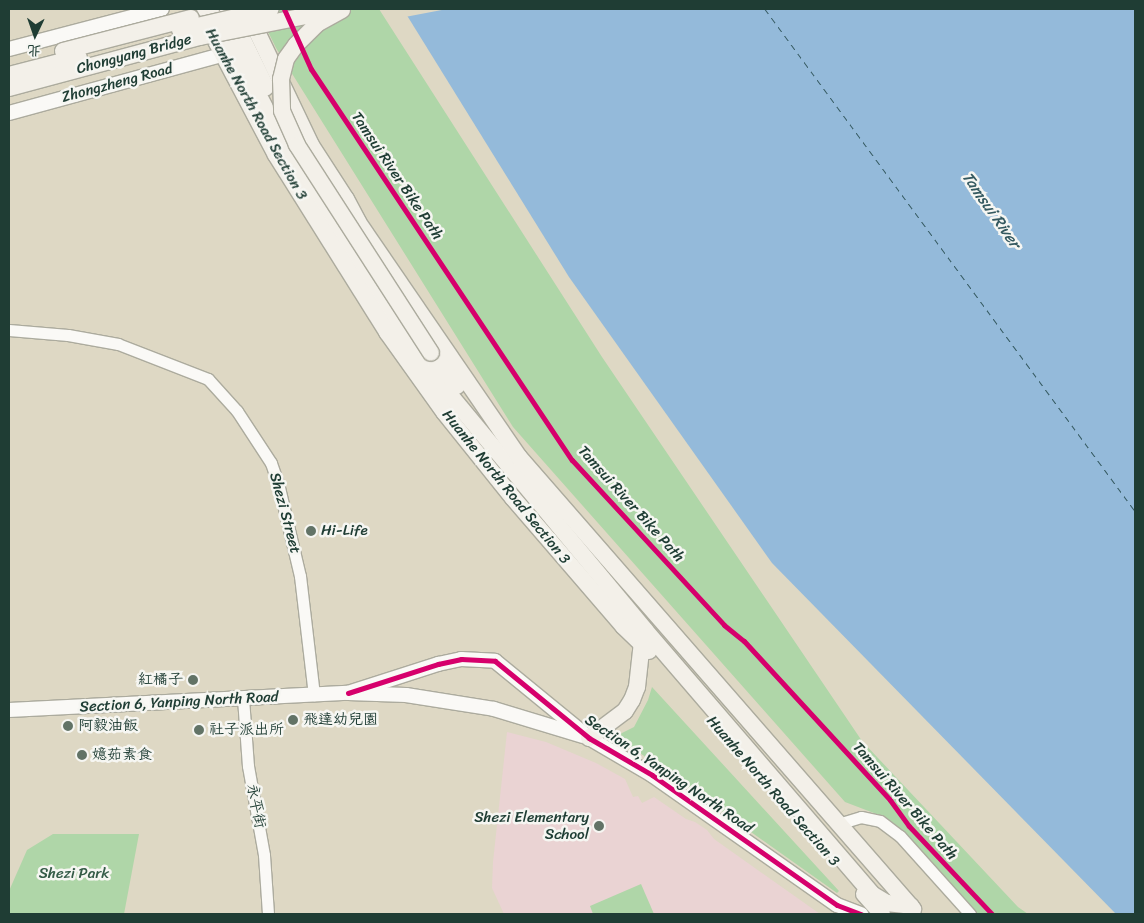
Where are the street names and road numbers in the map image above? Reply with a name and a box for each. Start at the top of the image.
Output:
street label: Huanhe North Road Section 3 [201,24,311,204]
street label: Chongyang Bridge [75,30,193,78]
street label: Zhongzheng Road [59,59,175,107]
street label: Tamsui River Bike Path [347,108,447,244]
street label: Huanhe North Road Section 3 [438,406,574,568]
street label: Tamsui River Bike Path [574,442,688,566]
street label: Shezi Street [265,470,305,556]
street label: Section 6, Yanping North Road [79,688,279,716]
street label: Section 6, Yanping North Road [581,711,757,837]
street label: Huanhe North Road Section 3 [702,712,844,870]
street label: Tamsui River Bike Path [849,738,961,864]
street label: 永平街 [243,782,269,830]

